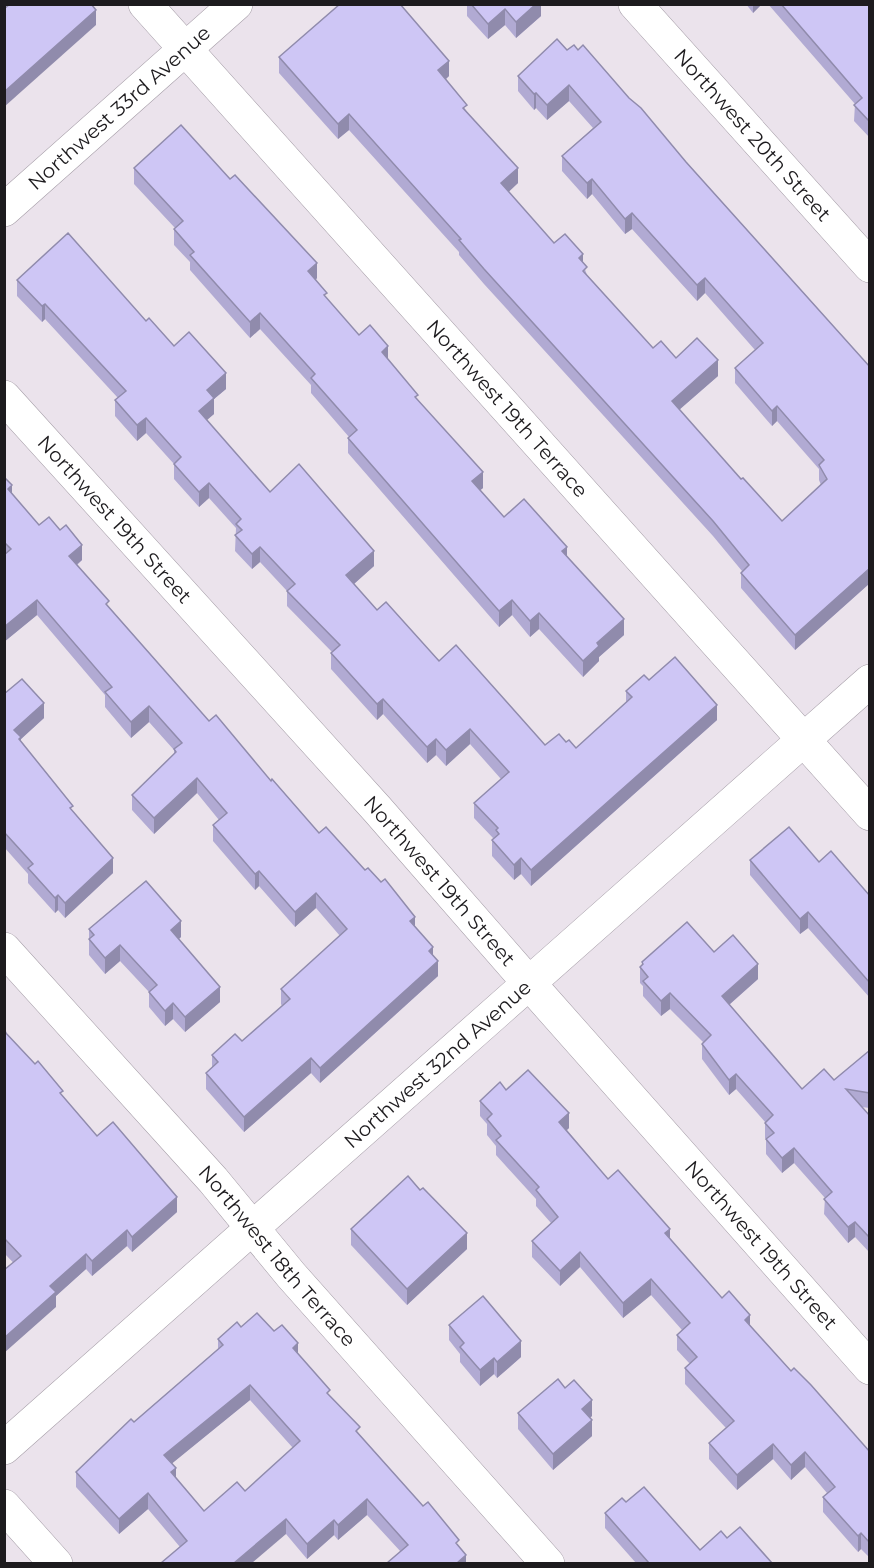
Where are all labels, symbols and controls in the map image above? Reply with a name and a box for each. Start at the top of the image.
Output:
street label: Northwest 33rd Avenue [23,21,215,195]
street label: Northwest 20th Street [669,44,836,226]
street label: Northwest 19th Terrace [421,315,593,502]
street label: Northwest 19th Street [33,430,197,608]
street label: Northwest 19th Street [359,791,520,971]
street label: Northwest 32nd Avenue [339,975,536,1153]
street label: Northwest 19th Street [680,1156,842,1335]
street label: Northwest 18th Terrace [193,1160,361,1352]

